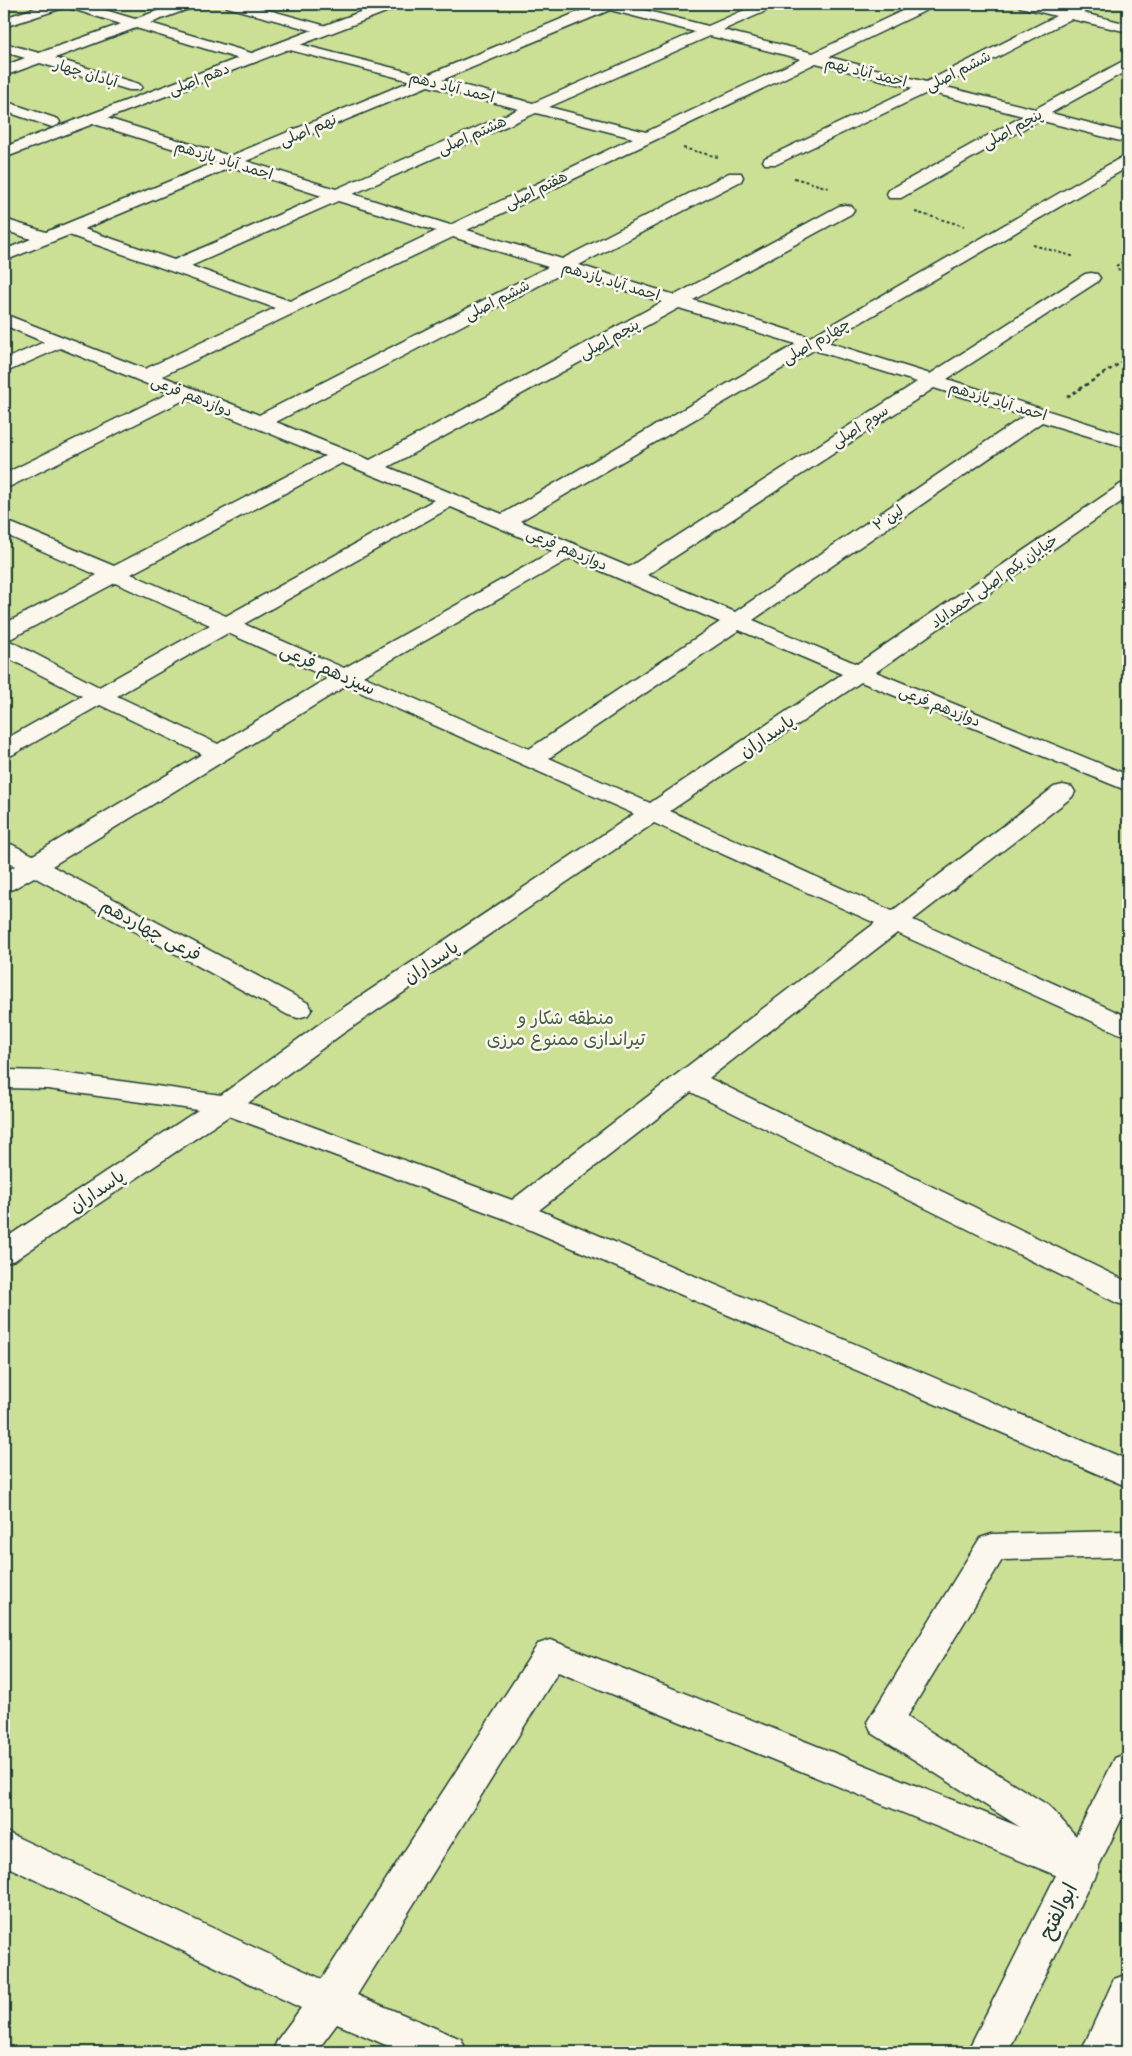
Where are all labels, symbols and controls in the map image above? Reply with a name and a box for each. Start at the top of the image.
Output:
street label: ششم اصلی [922,47,995,98]
street label: احمد آباد نهم [823,53,909,94]
street label: آبادان چهار [51,55,121,93]
street label: دهم اصلی [166,59,233,102]
street label: احمد آباد دهم [407,68,497,109]
street label: پنجم اصلی [979,105,1047,155]
street label: نهم اصلی [277,110,340,153]
street label: هشتم اصلی [435,112,510,161]
street label: احمد آباد یازدهم [172,137,275,186]
street label: هفتم اصلی [502,167,572,216]
street label: احمد آباد یازدهم [559,258,662,307]
street label: ششم اصلی [461,276,534,327]
street label: چهارم اصلی [779,314,854,369]
street label: پنجم اصلی [576,315,644,365]
street label: دوازدهم فرعی [148,372,235,422]
street label: احمد آباد یازدهم [946,378,1049,427]
street label: سوم اصلی [828,401,893,454]
street label: لین ۲ [869,501,908,536]
street label: دوازدهم فرعی [523,524,610,576]
street label: خیابان یکم اصلی احمداباد [927,530,1063,634]
street label: سیزدهم فرعی [276,638,379,702]
street label: دوازدهم فرعی [896,682,983,732]
street label: پاسداران [735,710,800,764]
street label: فرعی چهاردهم [96,894,205,968]
street label: پاسداران [399,936,464,990]
park label: منطقه شکار و تیراندازی ممنوع مرزی [487,1007,646,1052]
street label: پاسداران [65,1165,130,1219]
street label: ابوالفتح [1033,1878,1085,1945]

